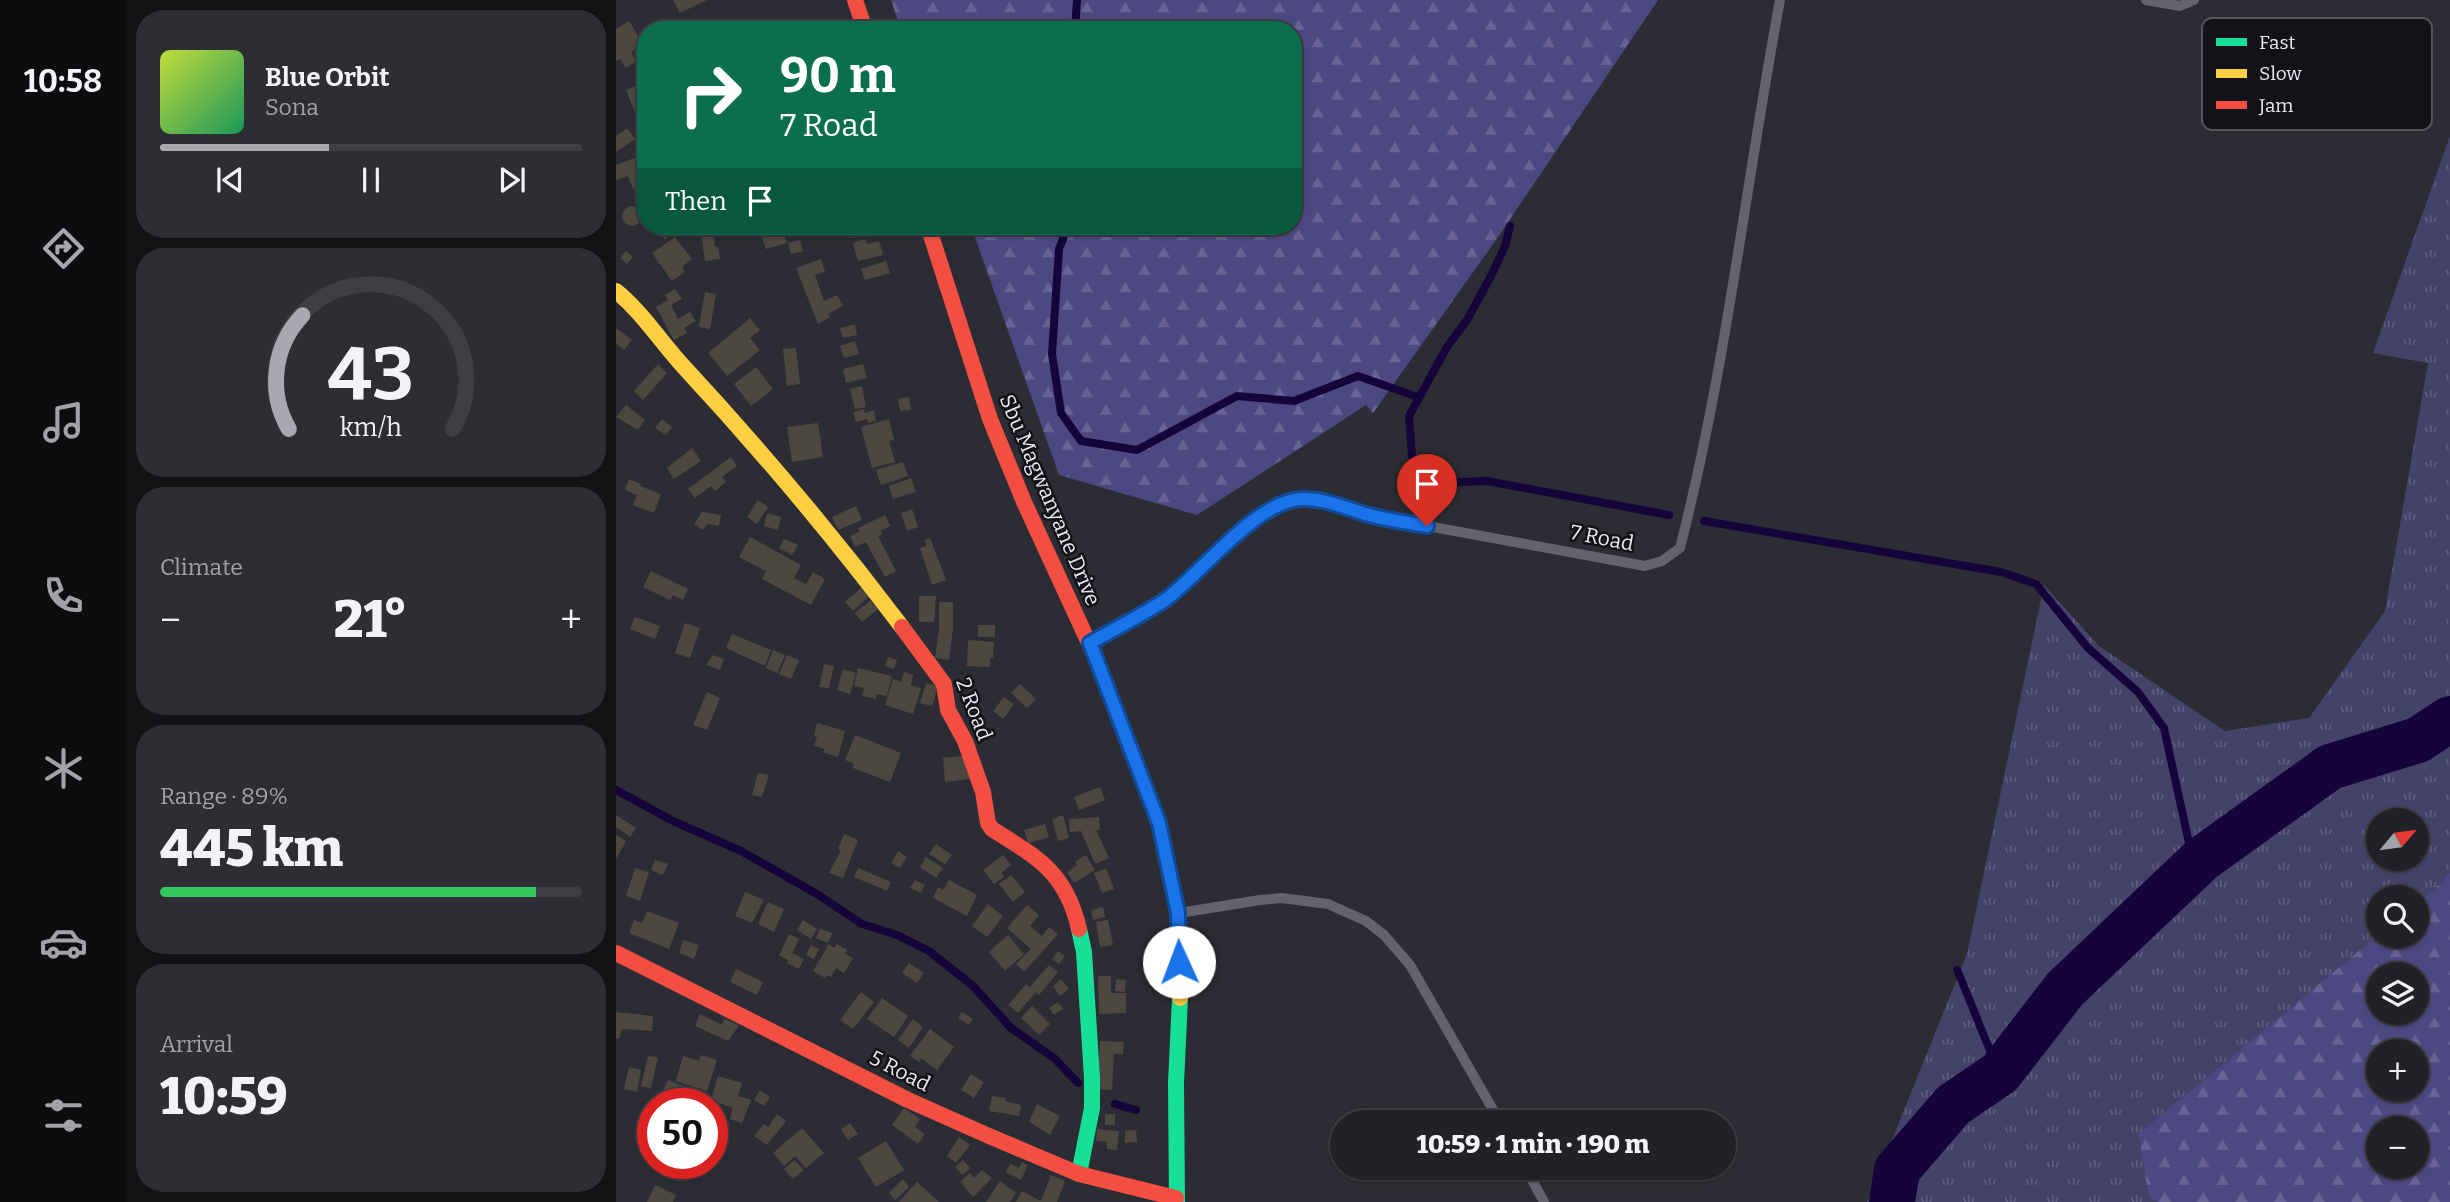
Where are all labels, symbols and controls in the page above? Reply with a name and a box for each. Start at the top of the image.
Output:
legend [2202,18,2432,130]
text: Fast [2259,31,2296,54]
text: 90 m [780,46,896,105]
icon: right [665,49,756,140]
text: 10:58 [24,62,102,100]
text: Blue Orbit [265,62,389,93]
text: Slow [2259,62,2302,85]
text: Sona [265,93,319,121]
text: Jam [2258,94,2293,117]
text: 7 Road [780,106,878,144]
icon: previous [211,161,249,199]
icon: pause [352,161,390,199]
icon: next [493,161,531,199]
icon: arrive [741,182,779,220]
text: Then [665,186,727,217]
icon: directions [39,224,88,273]
text: 43 [328,331,414,418]
street label: Sbu Magwanyane Drive [994,391,1106,609]
icon: music [39,398,88,447]
text: km/h [340,412,402,442]
pin [1397,454,1457,526]
icon: arrive [1408,465,1446,503]
street label: 7 Road [1568,519,1636,557]
text: Climate [160,553,243,581]
icon: phone [39,571,88,620]
text: 21° [334,588,407,651]
text: − [160,597,181,643]
text: + [560,597,582,643]
street label: 2 Road [950,674,998,744]
icon: climate [39,744,88,793]
text: Range · 89% [160,782,288,810]
north arrow [2366,808,2429,872]
map controls [2366,808,2429,1179]
text: 445 km [160,817,343,880]
button: search [2366,885,2429,948]
icon: car [39,918,88,967]
position arrow [1142,925,1216,999]
button: layers [2366,962,2429,1025]
text: Arrival [160,1030,233,1058]
button: + [2366,1039,2429,1102]
street label: 5 Road [865,1045,935,1097]
text: 10:59 [160,1065,288,1128]
speed limit sign: 50 [637,1088,728,1179]
icon: filters [39,1091,88,1140]
button: − [2366,1116,2429,1179]
text: 10:59 · 1 min · 190 m [1417,1129,1649,1160]

